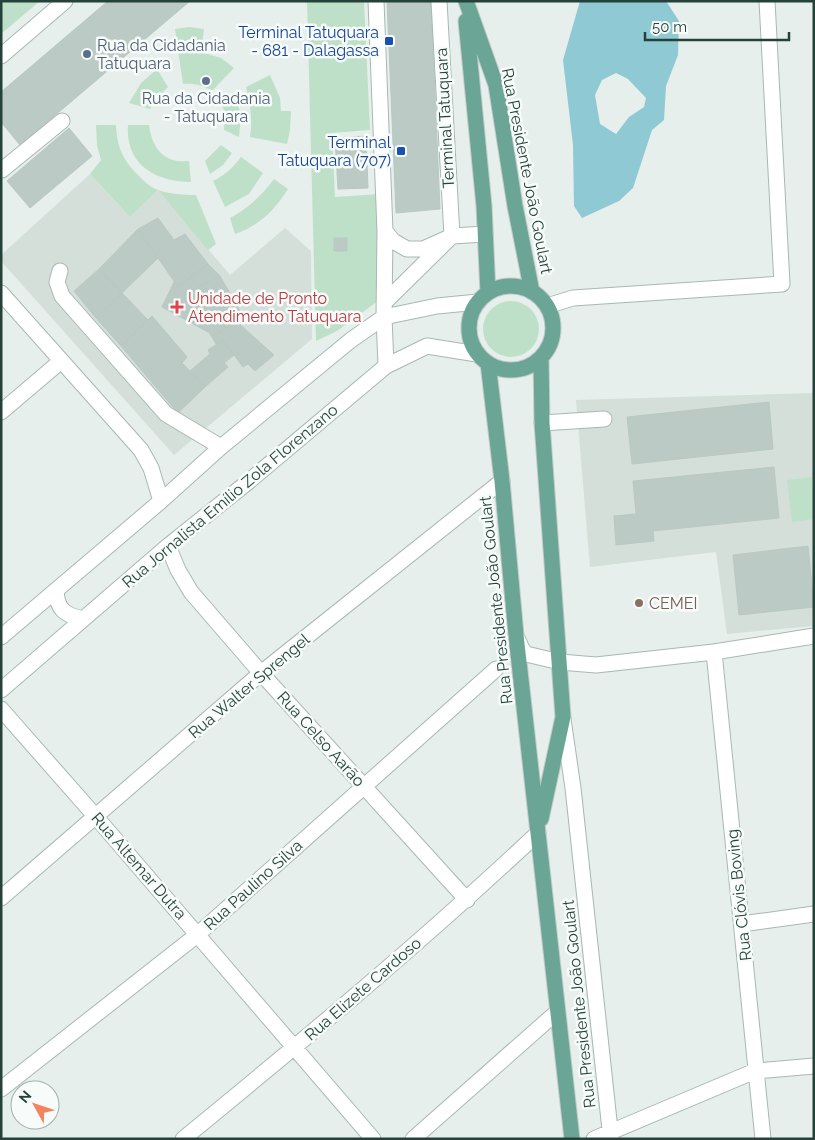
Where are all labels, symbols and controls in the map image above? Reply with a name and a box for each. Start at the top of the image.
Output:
scale bar [645,10,789,42]
text: 50 m [652,18,687,36]
place label: Terminal Tatuquara - 681 - Dalagassa [238,23,379,60]
marker: Terminal Tatuquara - 681 - Dalagassa [383,35,395,47]
place label: Rua da Cidadania Tatuquara [97,36,226,73]
street label: Terminal Tatuquara [432,47,458,189]
marker: Rua da Cidadania Tatuquara [81,48,93,60]
street label: Rua Presidente João Goulart [498,66,556,276]
marker: Rua da Cidadania - Tatuquara [200,75,212,87]
place label: Rua da Cidadania - Tatuquara [142,89,270,126]
place label: Terminal Tatuquara (707) [278,133,392,170]
marker: Terminal Tatuquara (707) [395,145,407,157]
place label: Unidade de Pronto Atendimento Tatuquara [188,289,362,326]
marker: Unidade de Pronto Atendimento Tatuquara [170,300,184,314]
street label: Rua Jornalista Emílio Zola Florenzano [118,400,342,592]
street label: Rua Presidente João Goulart [476,494,516,705]
place label: CEMEI [649,594,697,613]
marker: CEMEI [633,597,645,609]
street label: Rua Walter Sprengel [185,629,314,742]
street label: Rua Celso Aarão [273,688,369,790]
street label: Rua Altemar Dutra [87,809,191,923]
street label: Rua Clóvis Boving [723,828,755,962]
street label: Rua Paulino Silva [200,836,306,934]
street label: Rua Presidente João Goulart [559,898,599,1109]
street label: Rua Elizete Cardoso [301,933,425,1045]
north arrow [10,1080,60,1130]
text: N [15,1087,35,1106]

